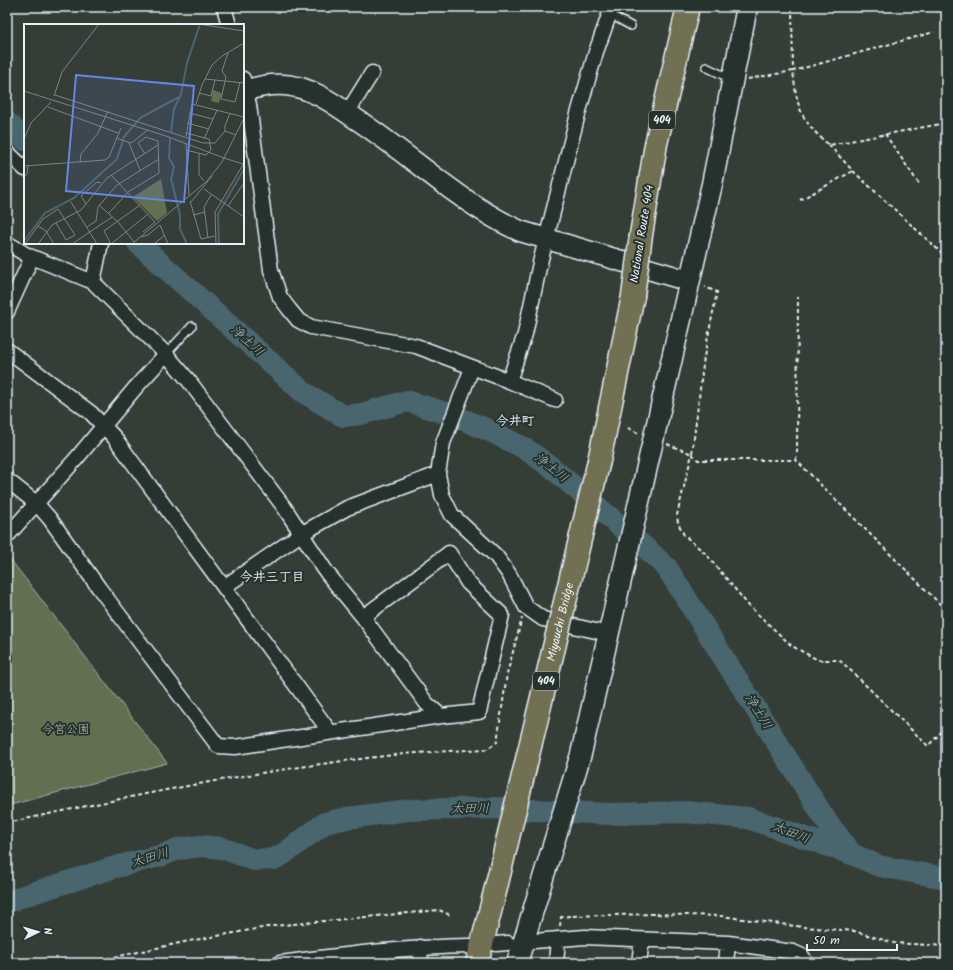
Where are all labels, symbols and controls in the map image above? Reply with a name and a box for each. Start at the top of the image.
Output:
inset map [24,24,244,244]
road number: 404 [649,111,675,129]
street label: National Route 404 [625,183,659,284]
water label: 浄土川 [225,320,269,362]
district label: 今井町 [495,411,535,432]
water label: 浄土川 [529,448,573,488]
district label: 今井三丁目 [239,567,305,588]
street label: Miyauchi Bridge [541,580,579,663]
road number: 404 [533,672,559,690]
water label: 浄土川 [739,690,777,734]
park label: 今宮公園 [42,720,90,739]
water label: 太田川 [450,798,490,820]
water label: 太田川 [769,816,813,850]
water label: 太田川 [128,842,172,874]
north arrow [18,912,58,952]
scale bar [807,926,897,952]
text: N [38,927,56,936]
text: 50 m [813,931,840,950]

